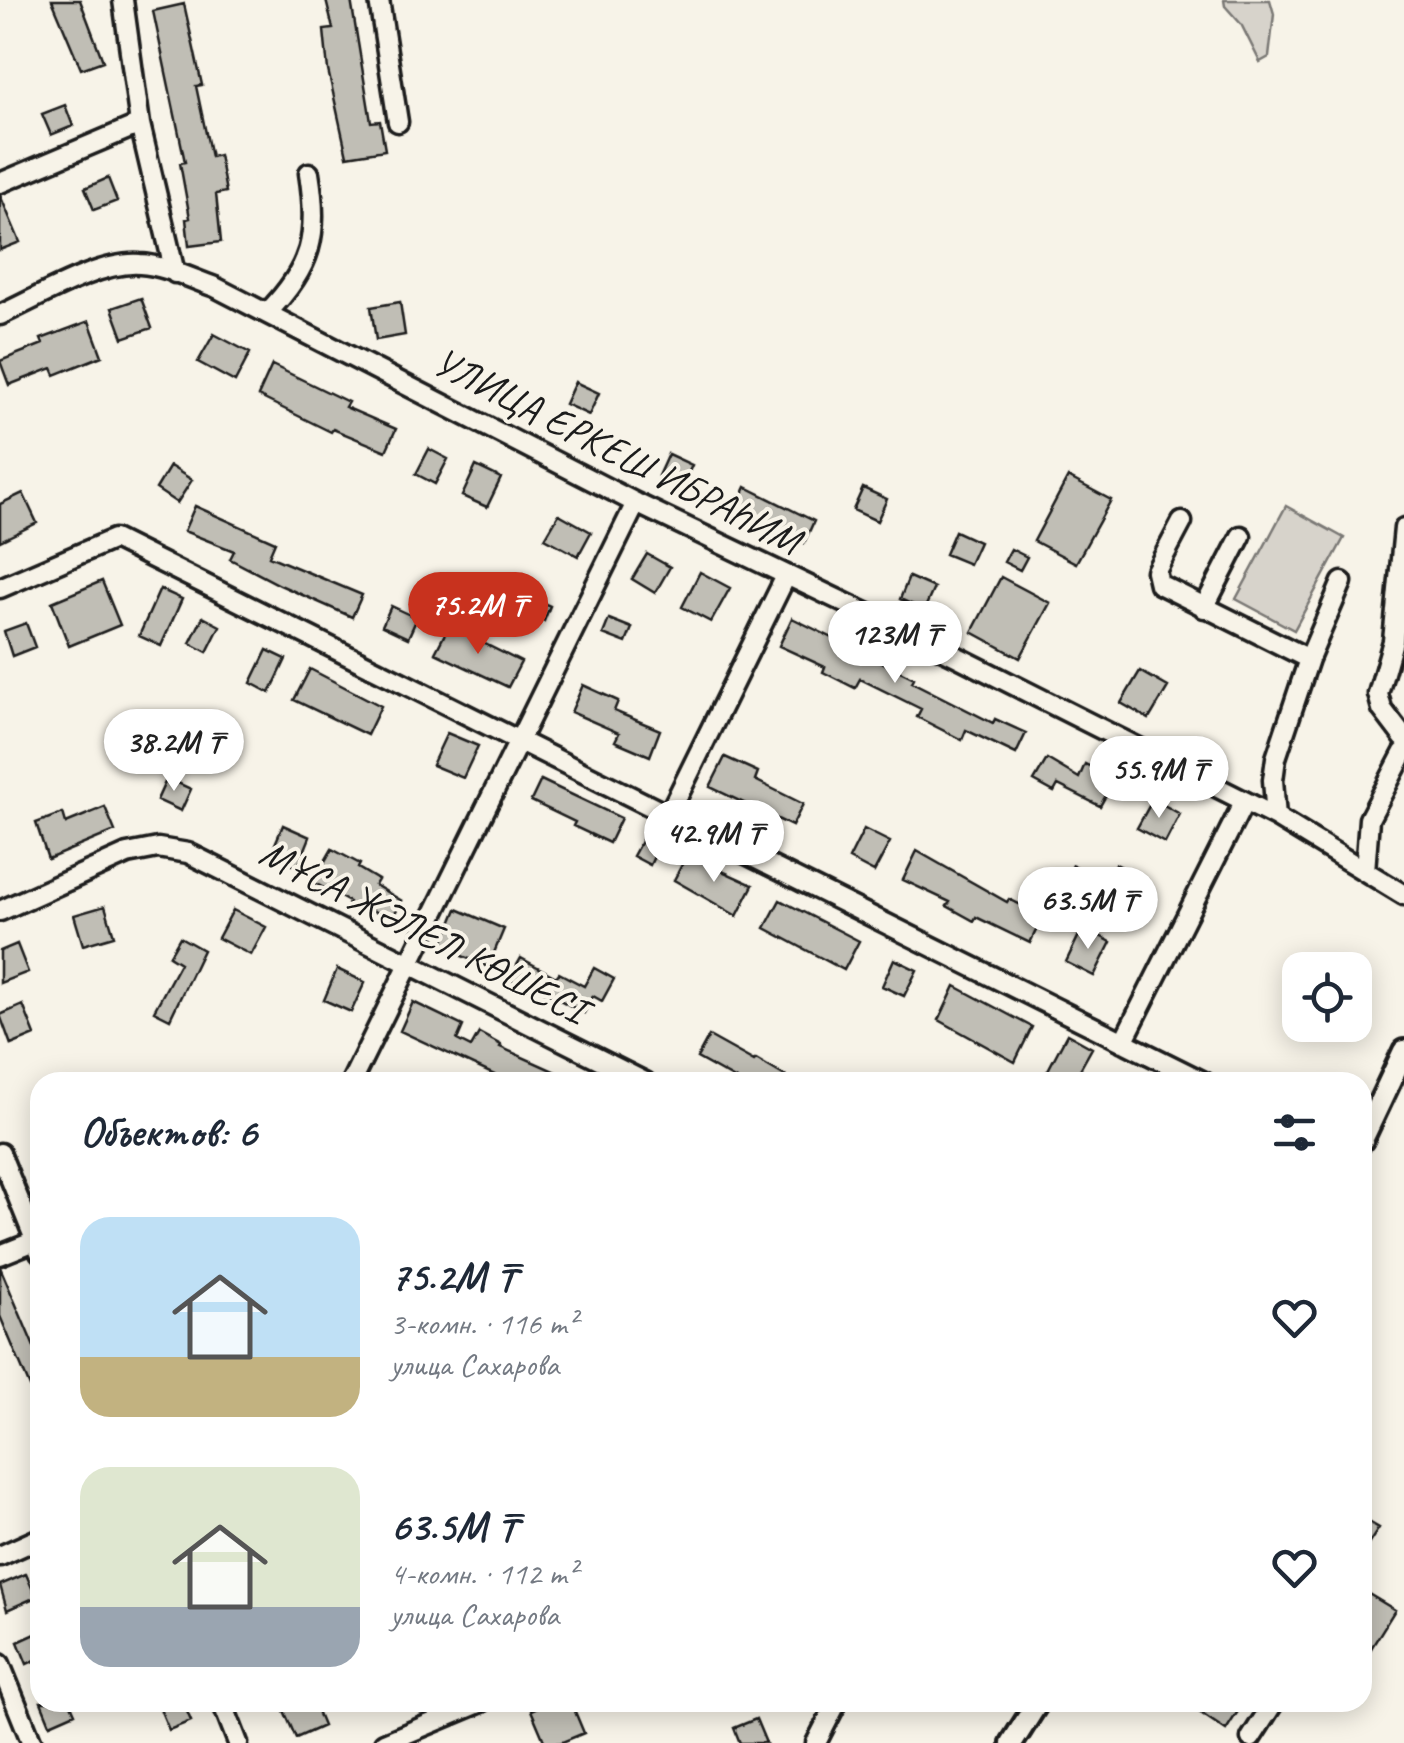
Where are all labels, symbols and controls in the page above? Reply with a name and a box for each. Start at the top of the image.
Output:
street label: УЛИЦА ЕРКЕШ ИБРАҺИМ [425,337,812,567]
pin: 75.2M ₸ [386,572,570,657]
text: 75.2M ₸ [430,584,526,625]
pin: 123M ₸ [814,601,976,686]
text: 123M ₸ [850,613,940,654]
pin: 38.2M ₸ [82,709,266,794]
text: 38.2M ₸ [126,721,222,762]
pin: 55.9M ₸ [1067,736,1251,821]
text: 55.9M ₸ [1112,748,1206,789]
pin: 42.9M ₸ [622,800,806,885]
text: 42.9M ₸ [666,812,762,853]
street label: МҰСА ЖӘЛЕЛ КӨШЕСІ [252,827,602,1039]
pin: 63.5M ₸ [996,867,1180,952]
text: 63.5M ₸ [1040,879,1136,920]
map controls [1282,952,1372,1042]
button: locate [1282,952,1372,1042]
icon: filters [1267,1105,1322,1160]
text: Объектов: 6 [80,1106,257,1159]
text: 75.2M ₸ [390,1250,515,1303]
icon: home [160,1257,280,1377]
icon: heart [1267,1290,1322,1345]
text: 3-комн. · 116 m² [390,1303,577,1344]
text: улица Сахарова [390,1344,559,1385]
text: 63.5M ₸ [390,1500,517,1553]
icon: home [160,1507,280,1627]
icon: heart [1267,1540,1322,1595]
text: 4-комн. · 112 m² [390,1553,577,1594]
text: улица Сахарова [390,1594,559,1635]

